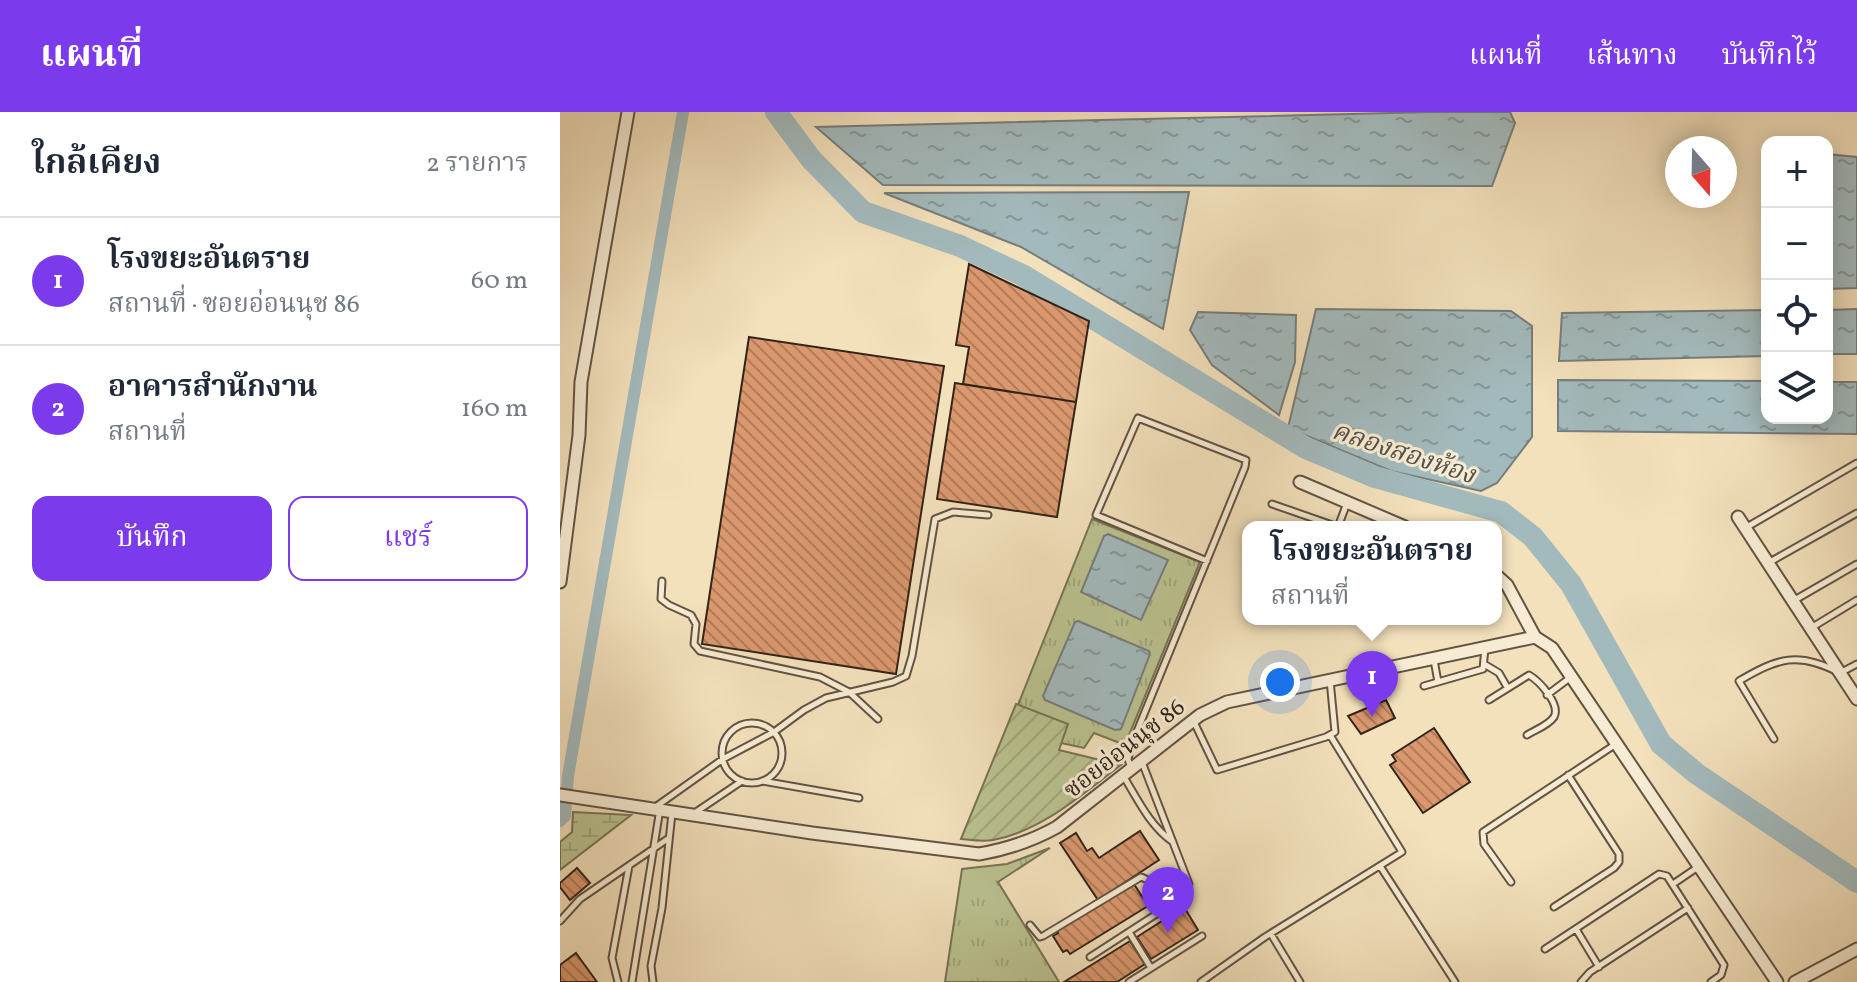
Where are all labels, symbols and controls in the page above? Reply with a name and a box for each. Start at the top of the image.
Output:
text: แผนที่ [40,30,143,83]
text: แผนที่ [1469,37,1542,76]
text: เส้นทาง [1586,37,1678,76]
text: บันทึกไว้ [1722,37,1817,76]
north arrow [1665,136,1737,208]
map controls [1761,136,1833,424]
button: + [1761,136,1833,208]
text: ใกล้เคียง [32,141,161,188]
text: 2 รายการ [426,146,528,182]
button: − [1761,208,1833,280]
text: โรงขยะอันตราย [108,239,310,281]
text: 1 [53,263,63,299]
text: 60 m [471,263,528,299]
button: locate [1761,280,1833,352]
text: สถานที่ · ซอยอ่อนนุช 86 [108,287,360,323]
button: layers [1761,352,1833,424]
text: อาคารสำนักงาน [108,367,317,409]
text: 2 [51,391,65,427]
text: 160 m [461,391,528,427]
water label: คลองสองห้อง [1327,414,1481,494]
text: สถานที่ [108,415,187,451]
button: บันทึก [32,496,272,581]
button: แชร์ [288,496,528,581]
popup [1242,521,1502,625]
text: โรงขยะอันตราย [1271,531,1473,573]
text: สถานที่ [1271,579,1350,615]
pin: 1 [1346,651,1398,717]
your location [1260,662,1300,702]
street label: ซอยอ่อนนุช 86 [1057,691,1193,808]
pin: 2 [1142,867,1194,933]

